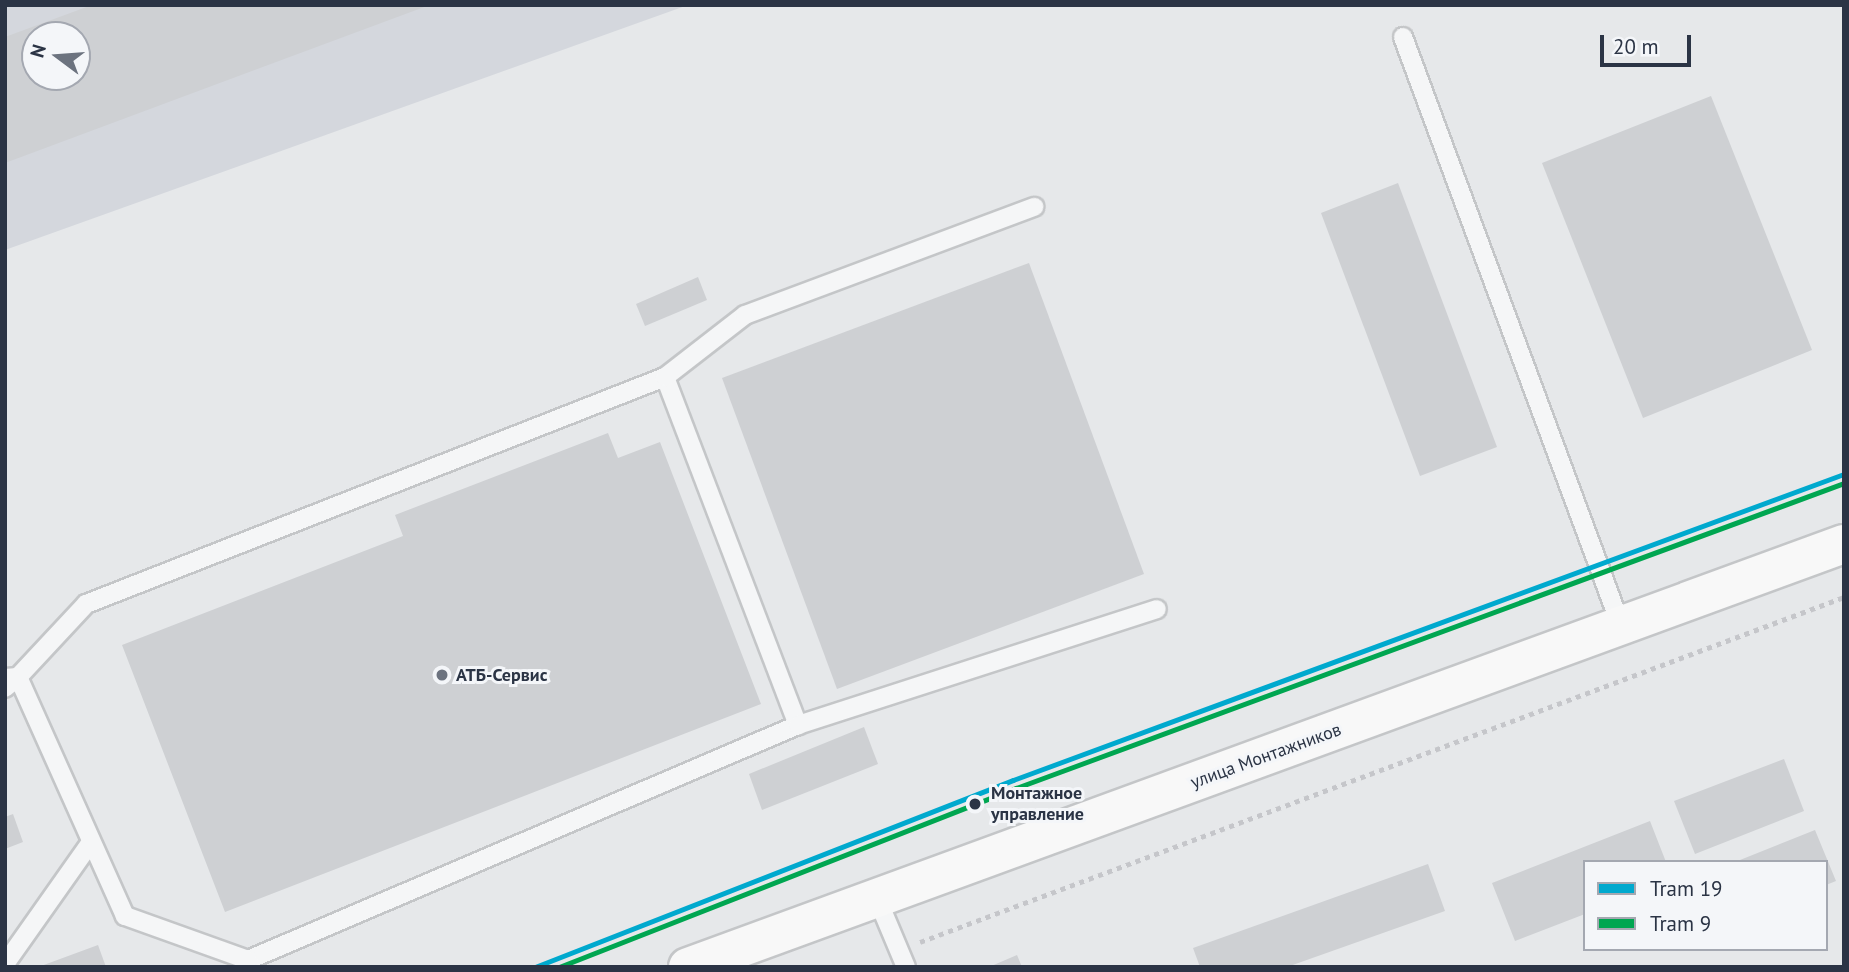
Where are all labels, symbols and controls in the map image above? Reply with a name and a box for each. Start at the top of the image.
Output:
north arrow [21,21,91,91]
scale bar [1604,21,1695,65]
text: 20 m [1613,33,1659,60]
text: N [24,41,51,60]
place label: АТБ-Сервис [456,664,547,686]
marker: АТБ-Сервис [434,667,450,683]
street label: улица Монтажников [1188,719,1344,793]
place label: Монтажное управление [991,783,1084,826]
marker: Монтажное управление [965,794,985,814]
legend [1583,860,1828,951]
text: Tram 19 [1650,875,1723,902]
text: Tram 9 [1650,910,1711,937]

